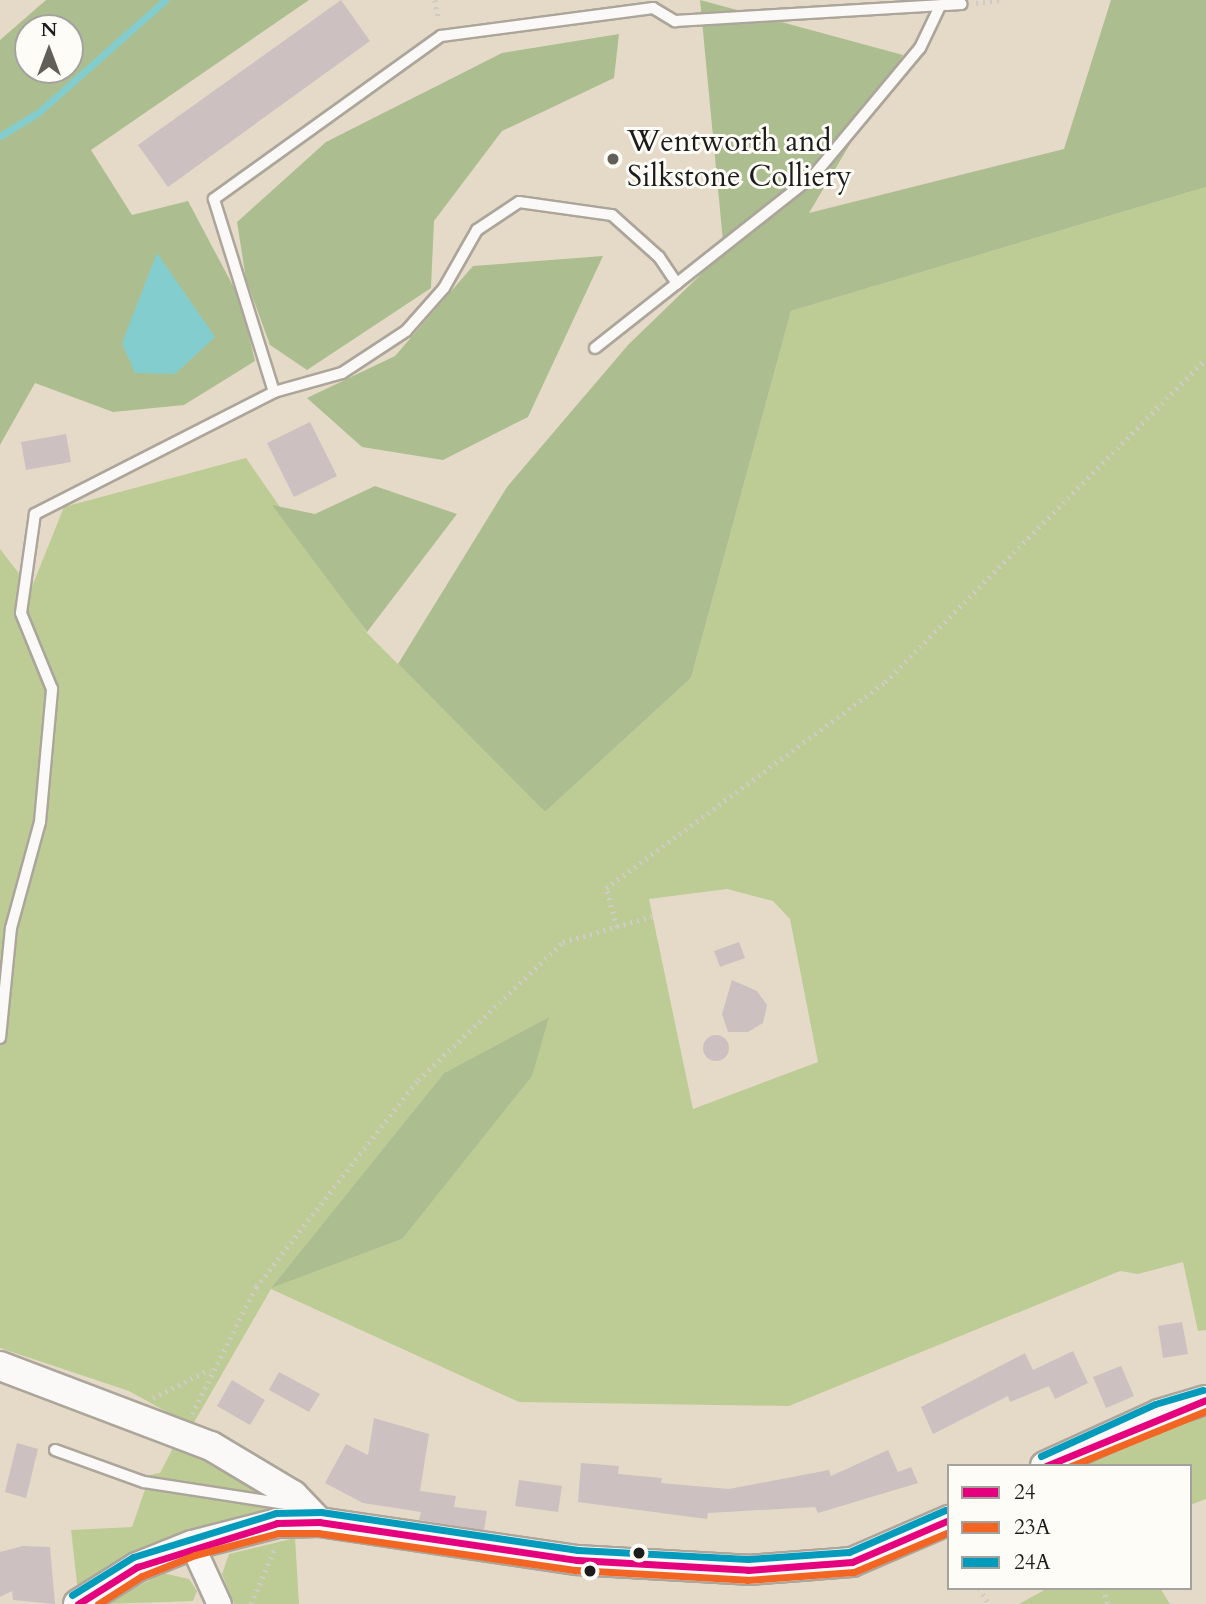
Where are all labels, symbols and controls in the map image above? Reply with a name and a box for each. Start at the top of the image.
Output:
north arrow [14,14,84,84]
text: N [41,17,57,43]
place label: Wentworth and Silkstone Colliery [627,124,852,194]
marker: Wentworth and Silkstone Colliery [605,151,621,167]
legend [947,1464,1192,1590]
text: 24 [1014,1478,1036,1507]
text: 23A [1014,1513,1050,1542]
unlabelled marker [632,1546,646,1560]
text: 24A [1014,1548,1050,1577]
unlabelled marker [583,1564,597,1578]

